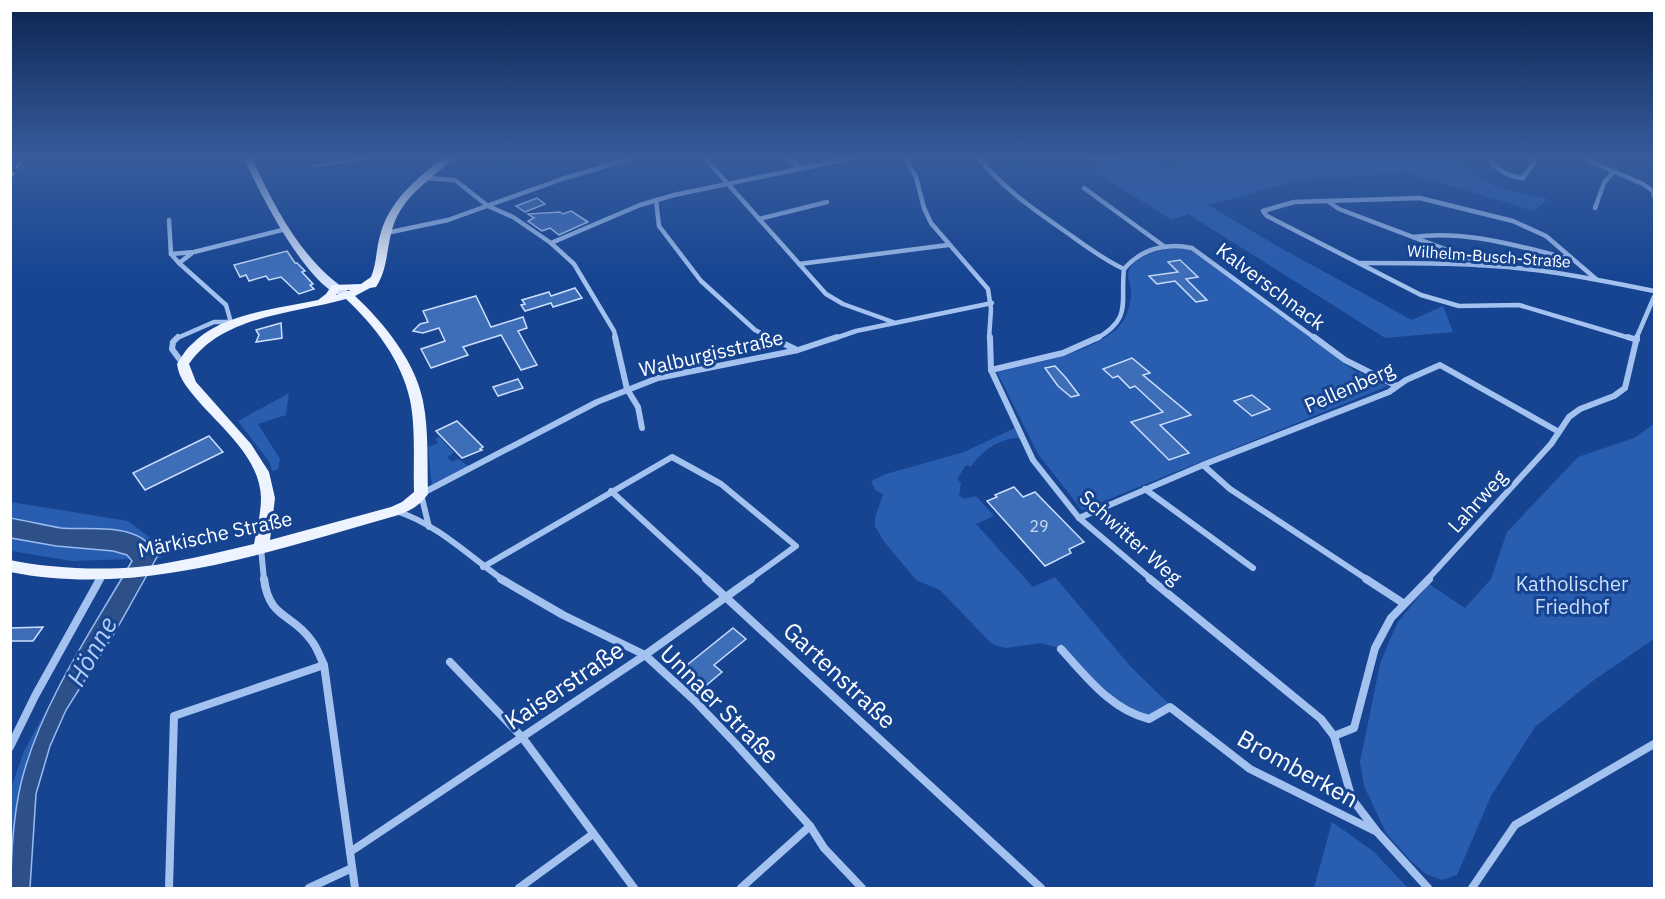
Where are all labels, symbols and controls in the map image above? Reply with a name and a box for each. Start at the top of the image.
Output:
street label: Kalverschnack [1211,236,1331,336]
street label: Wilhelm-Busch-Straße [1406,240,1572,272]
street label: Walburgisstraße [636,323,786,383]
street label: Pellenberg [1300,355,1399,419]
street label: Lahrweg [1441,463,1513,538]
street label: Schwitter Weg [1074,484,1188,591]
street label: Märkische Straße [135,504,295,564]
house number: 29 [1029,516,1049,536]
park label: Katholischer Friedhof [1516,570,1628,620]
water label: Hönne [58,610,124,692]
street label: Gartenstraße [777,614,903,736]
street label: Kaiserstraße [498,633,630,737]
street label: Unnaer Straße [653,637,787,771]
street label: Bromberken [1232,722,1364,814]

